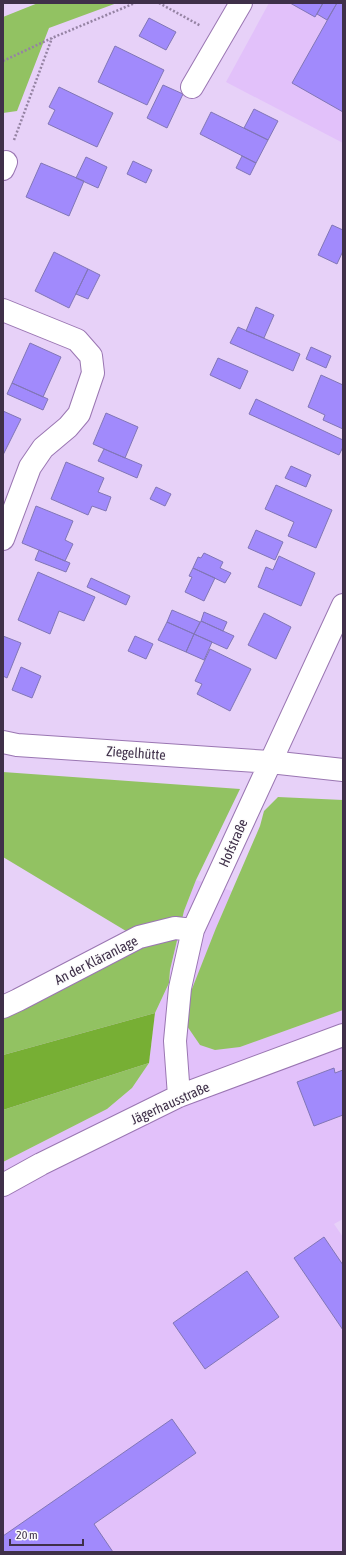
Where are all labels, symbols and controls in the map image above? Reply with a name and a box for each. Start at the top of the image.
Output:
street label: Ziegelhütte [106,743,166,763]
street label: Hofstraße [215,817,251,869]
street label: An der Kläranlage [52,932,140,988]
street label: Jägerhausstraße [128,1079,212,1127]
scale bar [10,1521,83,1547]
text: 20 m [16,1528,38,1542]

